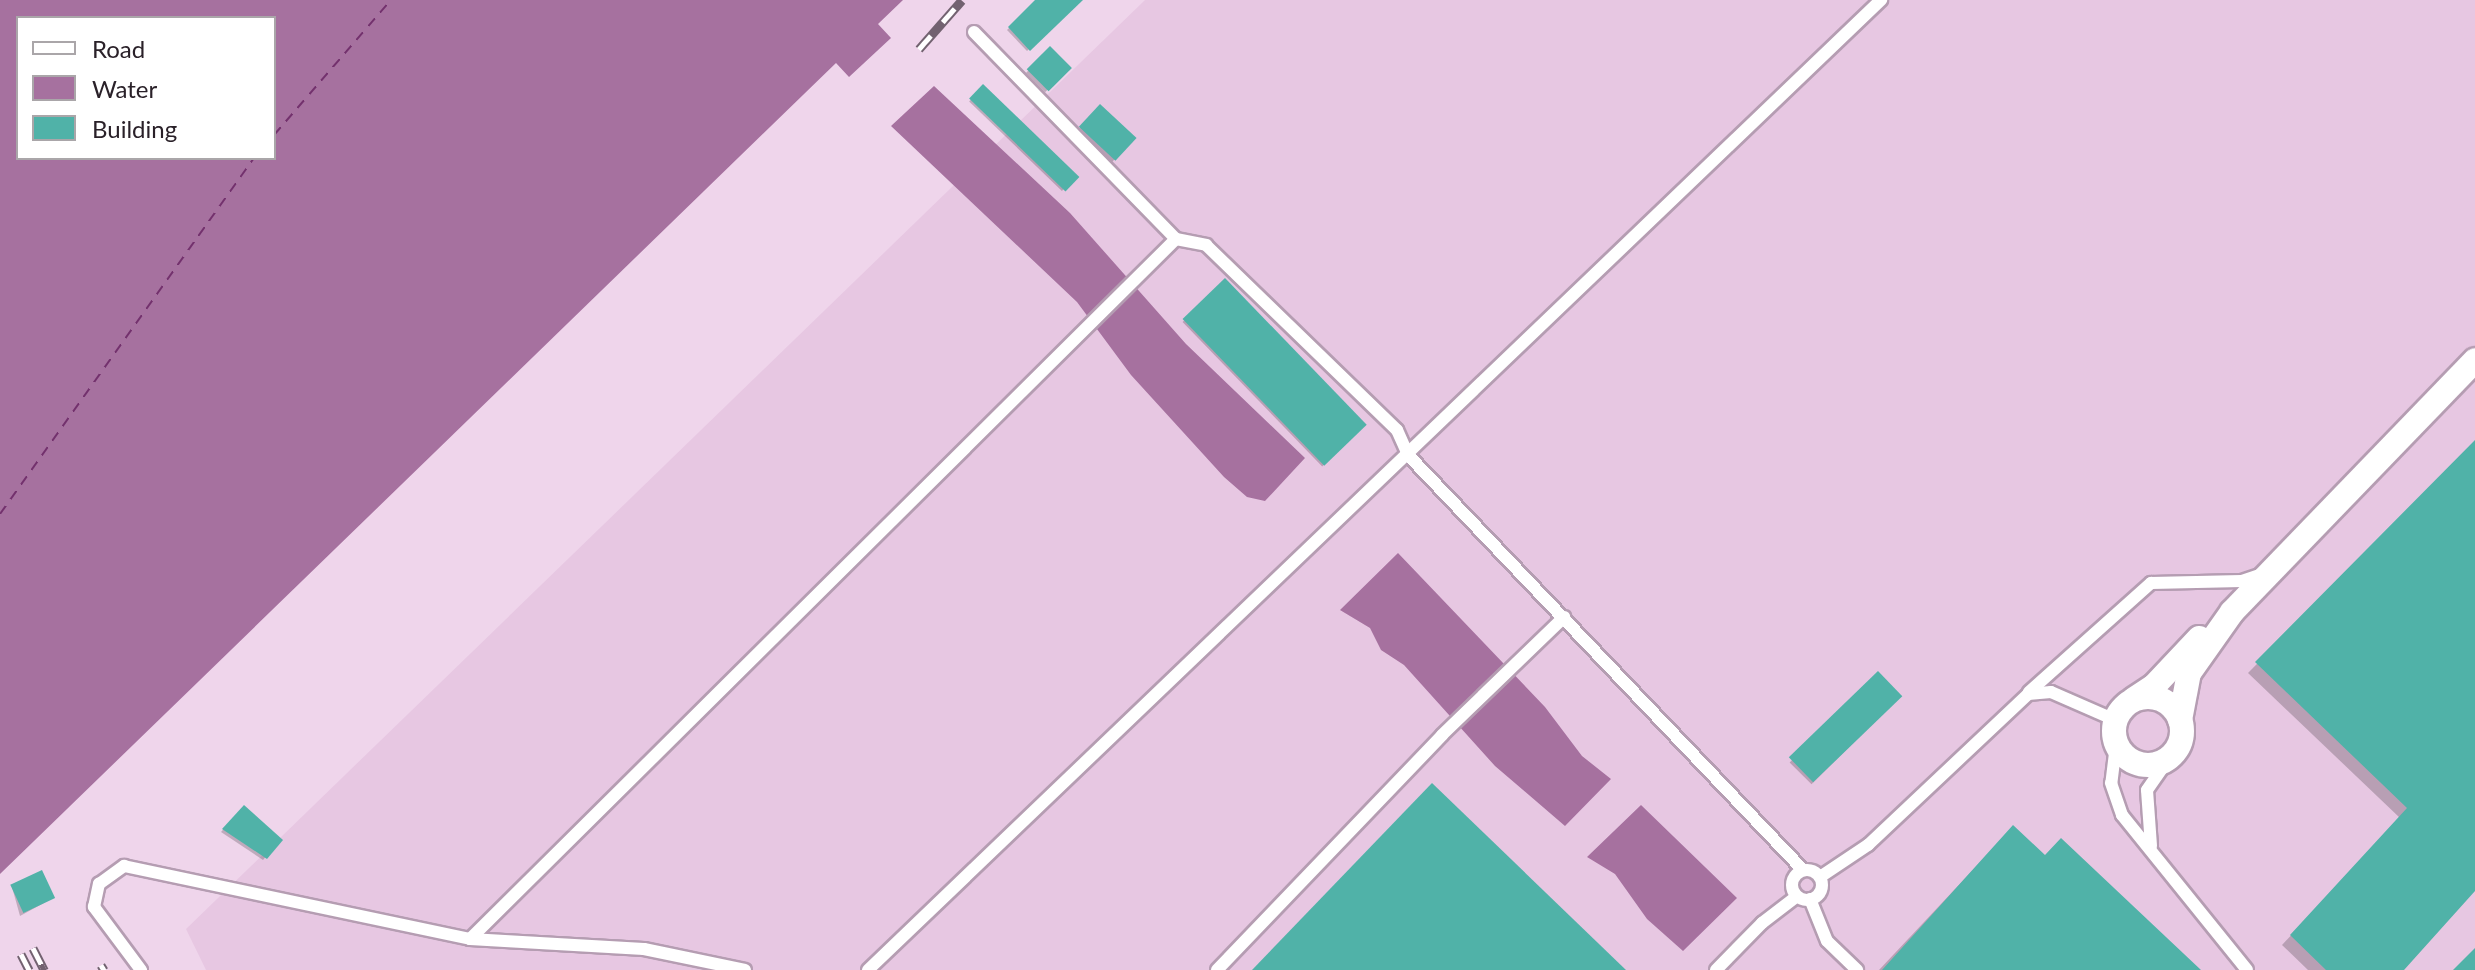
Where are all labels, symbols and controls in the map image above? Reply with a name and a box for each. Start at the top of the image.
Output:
legend [16,16,276,160]
text: Road [92,34,145,63]
text: Water [92,74,157,103]
text: Building [92,114,177,143]

